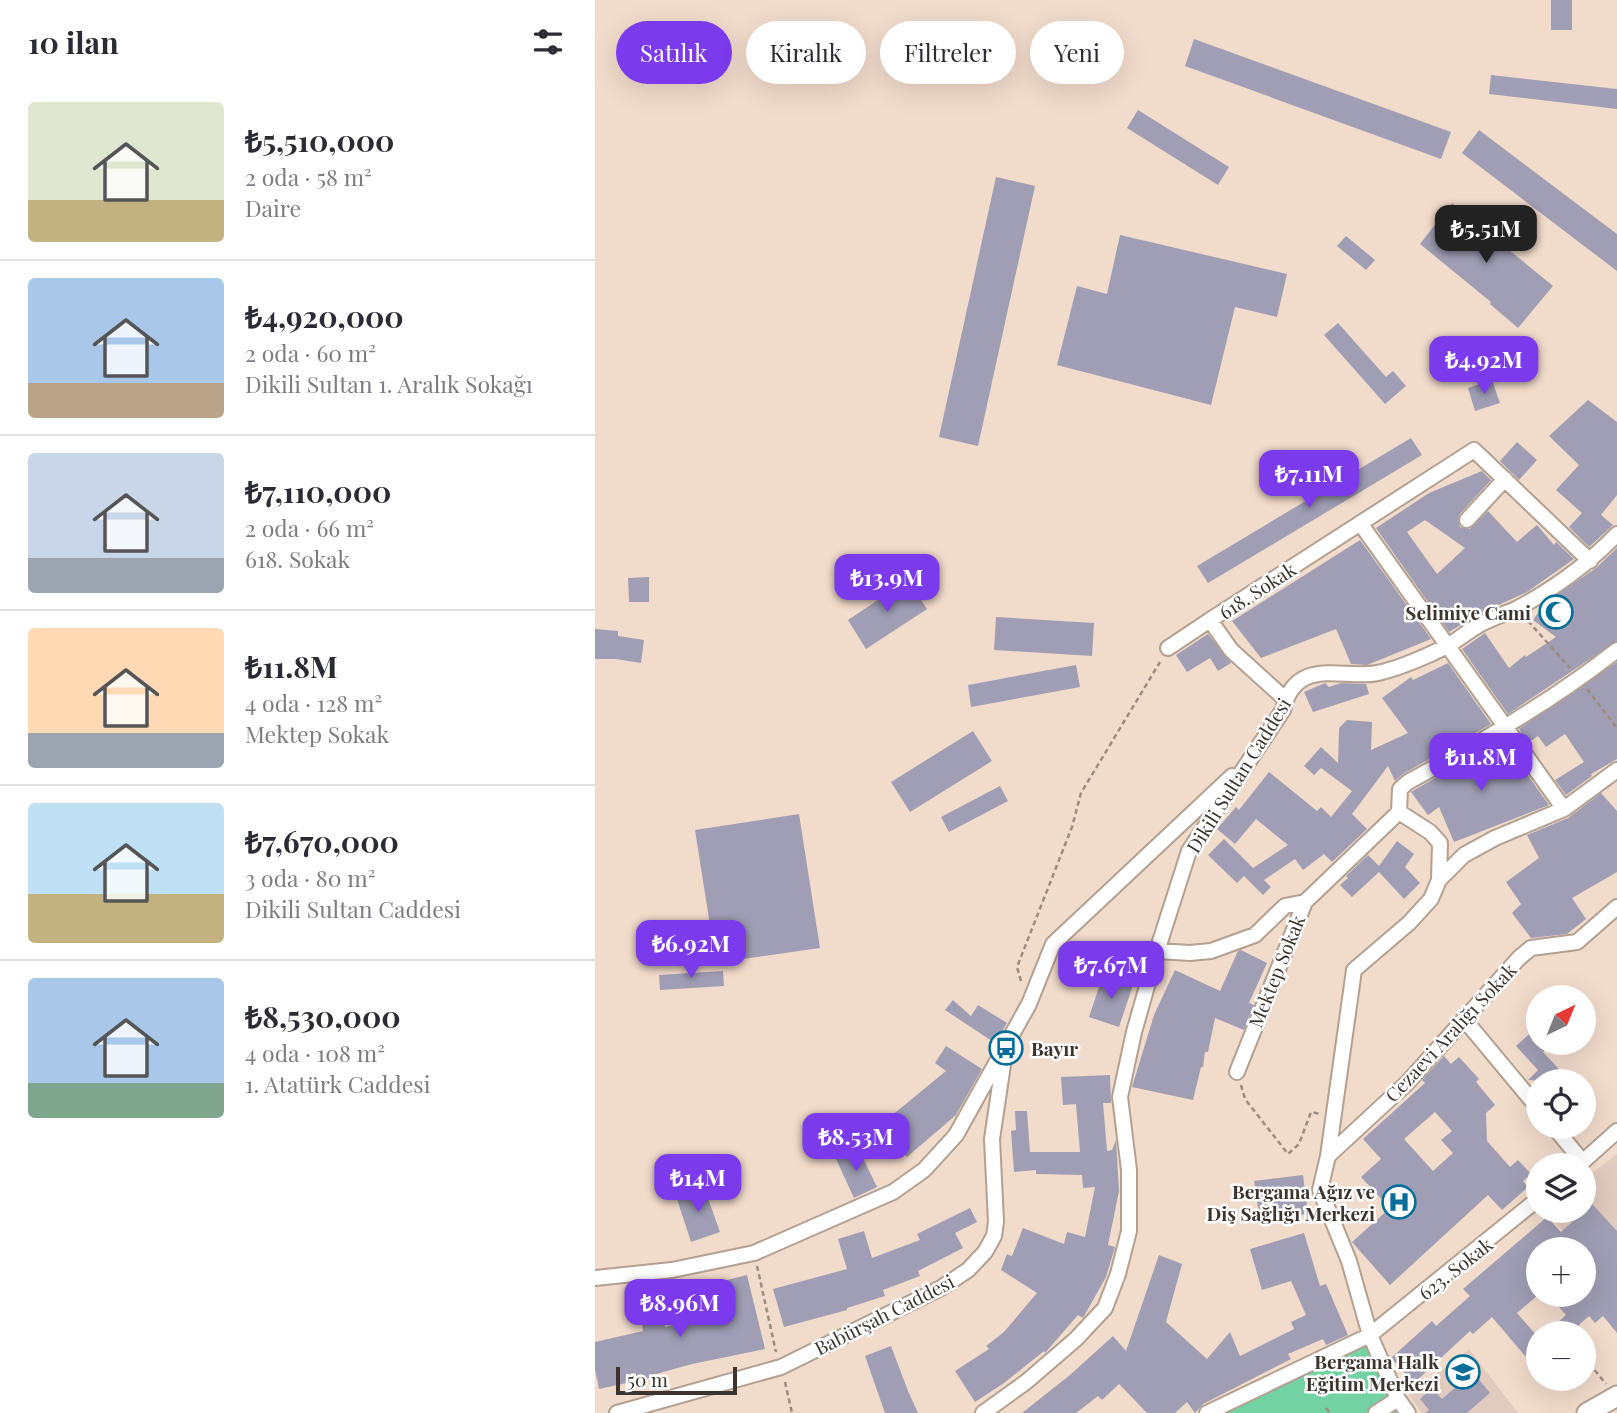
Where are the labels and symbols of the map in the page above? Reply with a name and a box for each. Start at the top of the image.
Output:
pin: ₺5.51M [1429,205,1543,265]
pin: ₺4.92M [1427,336,1541,396]
pin: ₺7.11M [1252,450,1366,510]
pin: ₺13.9M [830,554,944,614]
street label: 618. Sokak [1213,555,1301,625]
mosque icon: Selimiye Cami [1537,593,1575,631]
place label: Selimiye Cami [1405,599,1531,625]
street label: Dikili Sultan Caddesi [1180,692,1297,858]
pin: ₺11.8M [1424,734,1538,793]
street label: Mektep Sokak [1242,910,1311,1031]
pin: ₺6.92M [634,920,748,980]
pin: ₺7.67M [1054,942,1168,1001]
street label: Cezaevi Aralığı Sokak [1379,956,1522,1107]
north arrow [1526,985,1596,1055]
bus stop icon: Bayır [987,1029,1025,1067]
place label: Bayır [1031,1035,1078,1061]
pin: ₺8.53M [799,1114,913,1173]
pin: ₺14M [657,1154,739,1214]
place label: Bergama Ağız ve Diş Sağlığı Merkezi [1206,1178,1375,1226]
hospital icon: Bergama Ağız ve Diş Sağlığı Merkezi [1380,1183,1418,1221]
street label: 623. Sokak [1412,1230,1498,1305]
street label: Babürşah Caddesi [810,1267,959,1360]
pin: ₺8.96M [623,1280,737,1339]
place label: Bergama Halk Eğitim Merkezi [1306,1348,1440,1396]
school or university icon: Bergama Halk Eğitim Merkezi [1444,1353,1482,1391]
scale bar [616,1364,737,1396]

